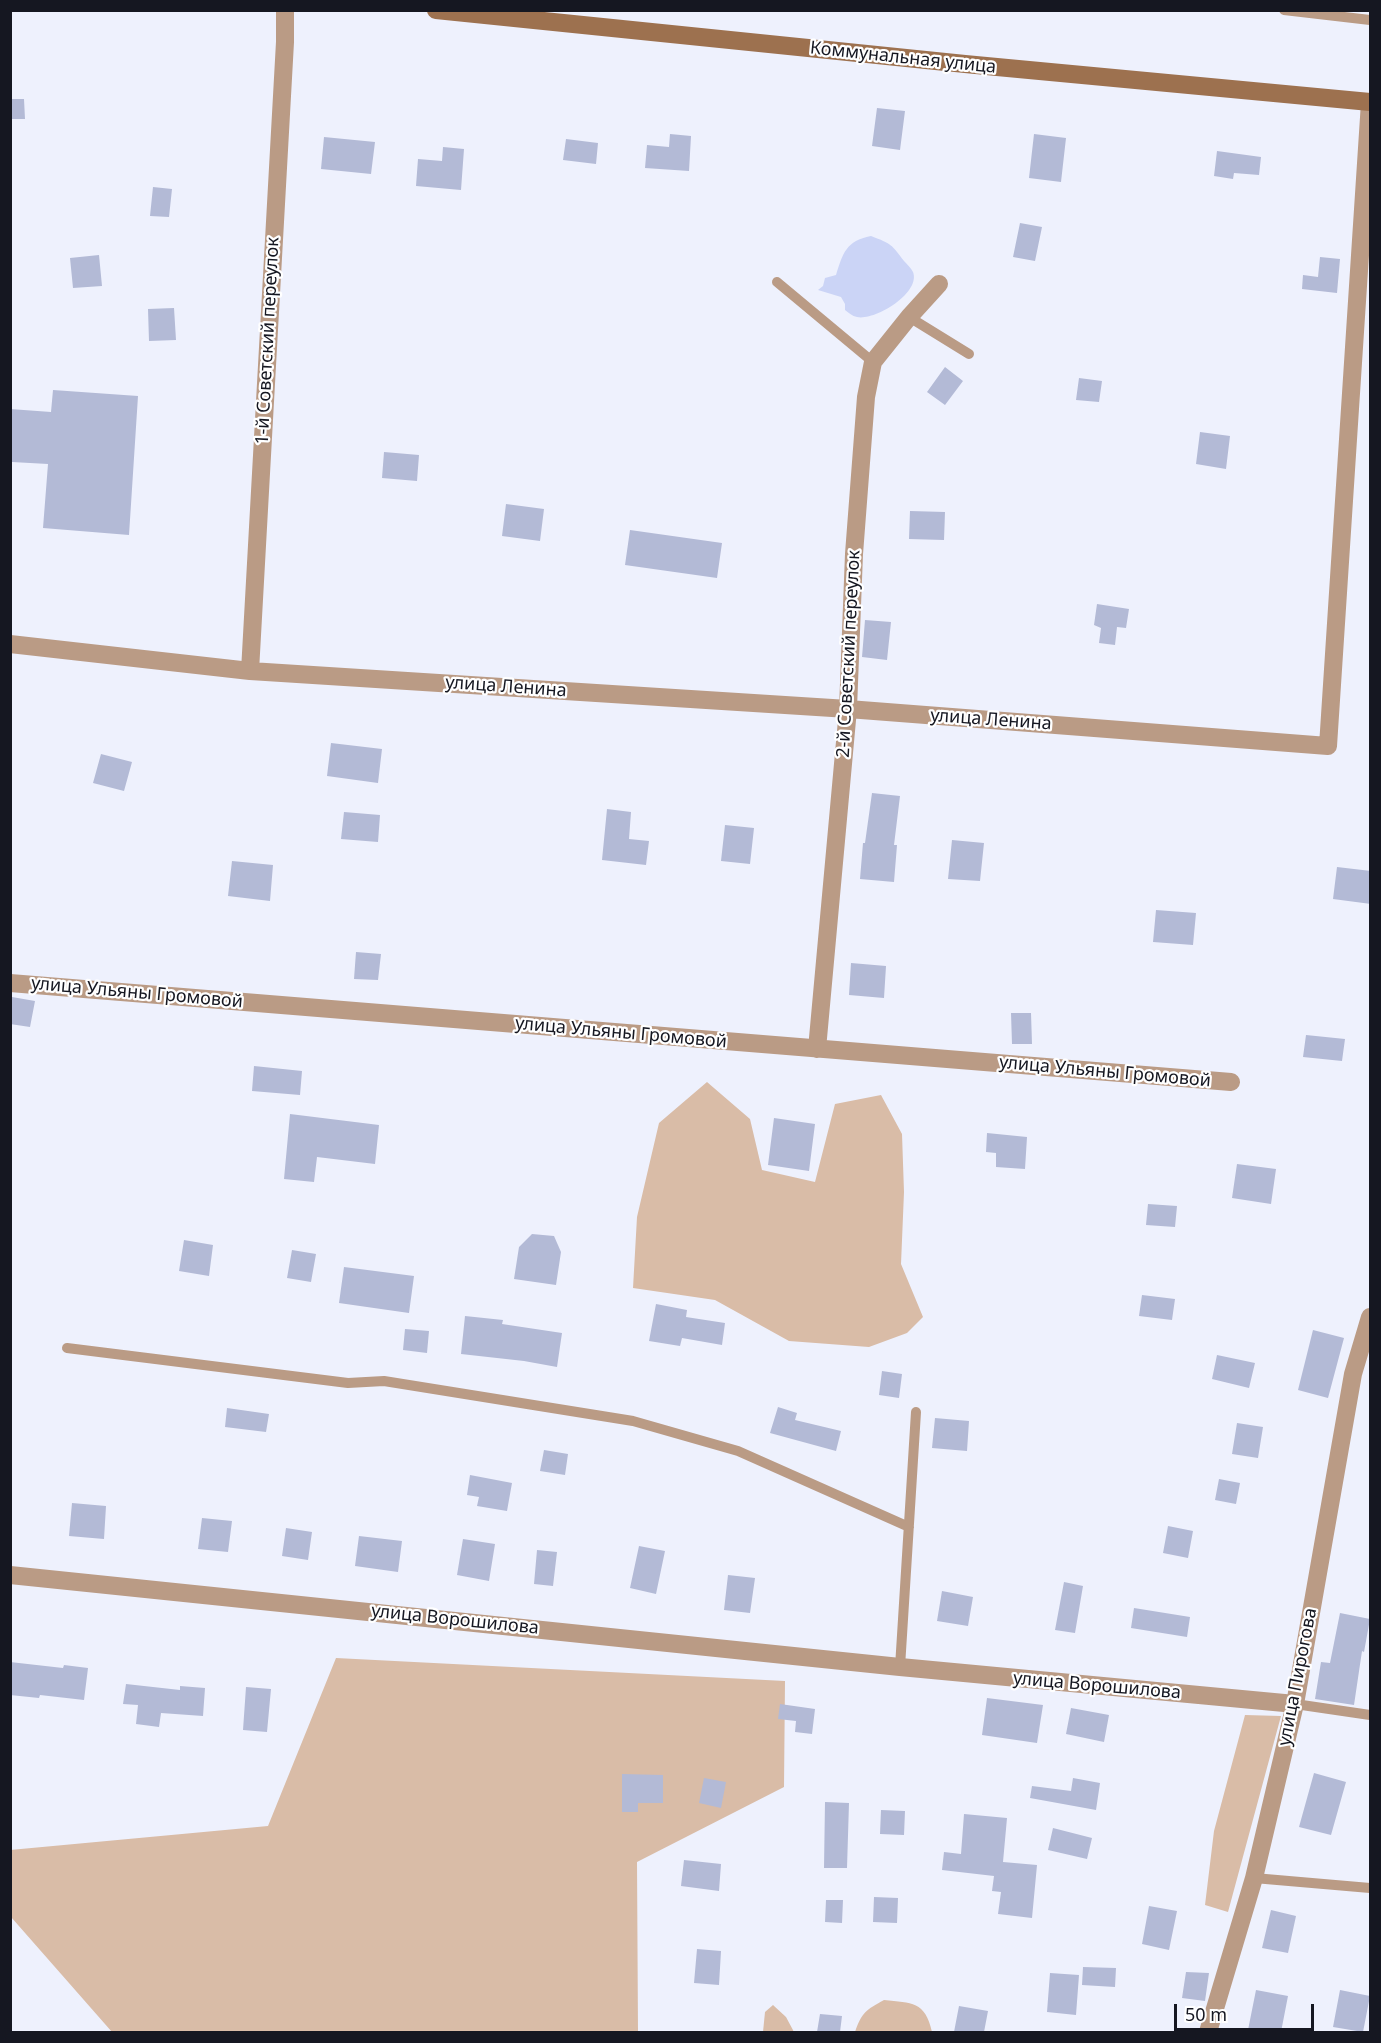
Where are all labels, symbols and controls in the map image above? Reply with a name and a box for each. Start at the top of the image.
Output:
street label: Коммунальная улица [809,37,997,79]
street label: 1-й Советский переулок [252,237,284,445]
street label: 2-й Советский переулок [833,550,865,758]
street label: улица Ленина [445,672,567,702]
street label: улица Ленина [930,705,1052,735]
street label: улица Ульяны Громовой [30,973,244,1013]
street label: улица Ульяны Громовой [514,1013,728,1053]
street label: улица Ульяны Громовой [998,1052,1212,1092]
street label: улица Ворошилова [370,1600,540,1640]
street label: улица Пирогова [1274,1606,1322,1748]
street label: улица Ворошилова [1012,1668,1182,1704]
scale bar [1177,1992,1316,2030]
text: 50 m [1185,2002,1227,2026]

